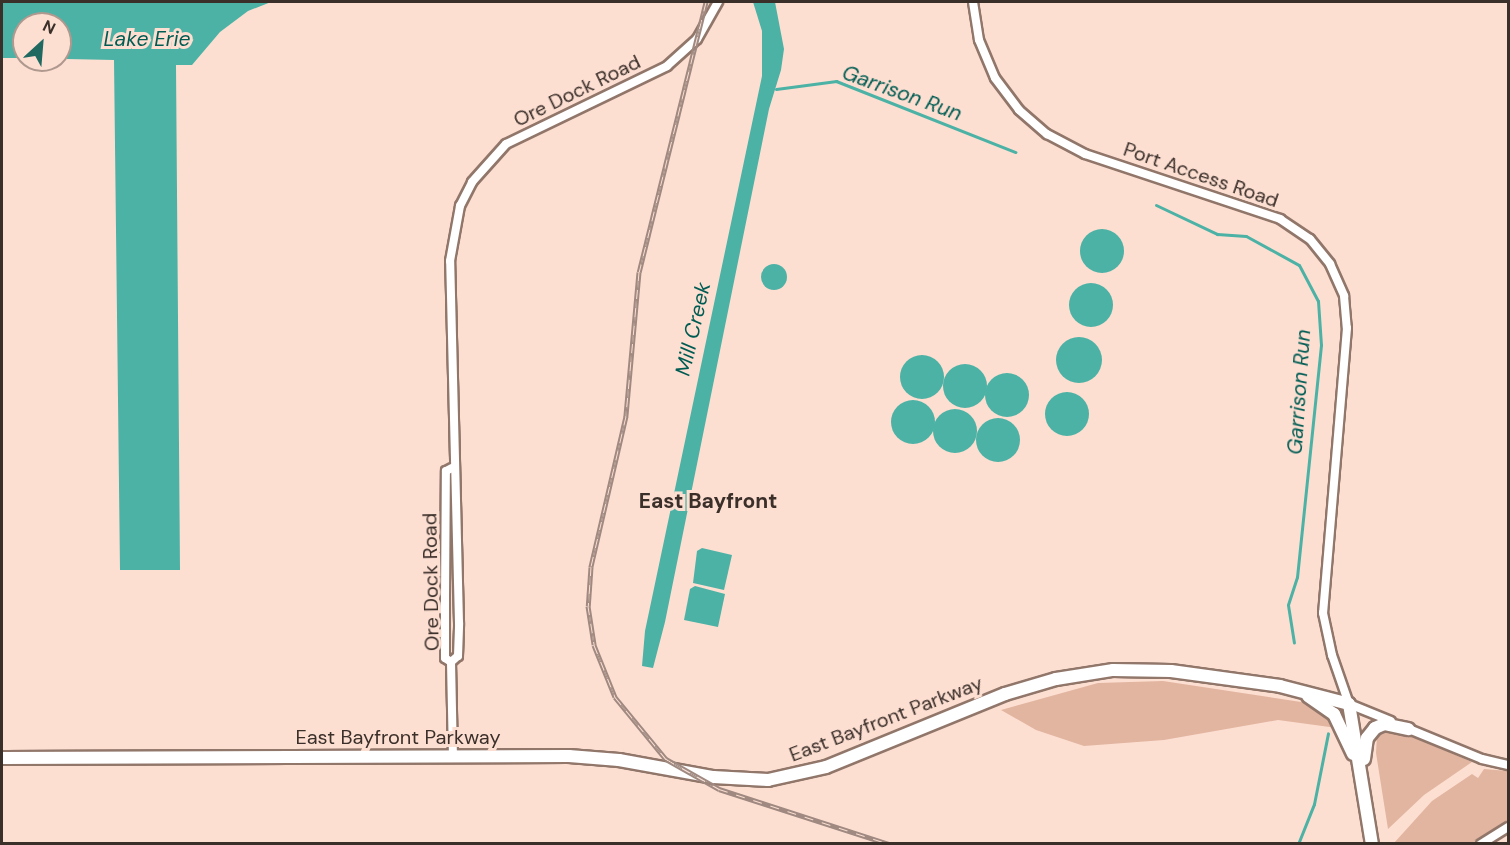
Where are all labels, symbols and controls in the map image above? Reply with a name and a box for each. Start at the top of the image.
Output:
north arrow [12,12,72,72]
text: N [39,15,59,39]
water label: Lake Erie [103,26,191,52]
street label: Ore Dock Road [510,50,644,132]
water label: Garrison Run [839,60,965,126]
street label: Port Access Road [1120,137,1282,213]
water label: Mill Creek [670,280,716,378]
water label: Garrison Run [1282,329,1316,455]
district label: East Bayfront [639,488,777,514]
street label: Ore Dock Road [418,513,444,651]
street label: East Bayfront Parkway [786,671,986,767]
street label: East Bayfront Parkway [295,725,501,749]

